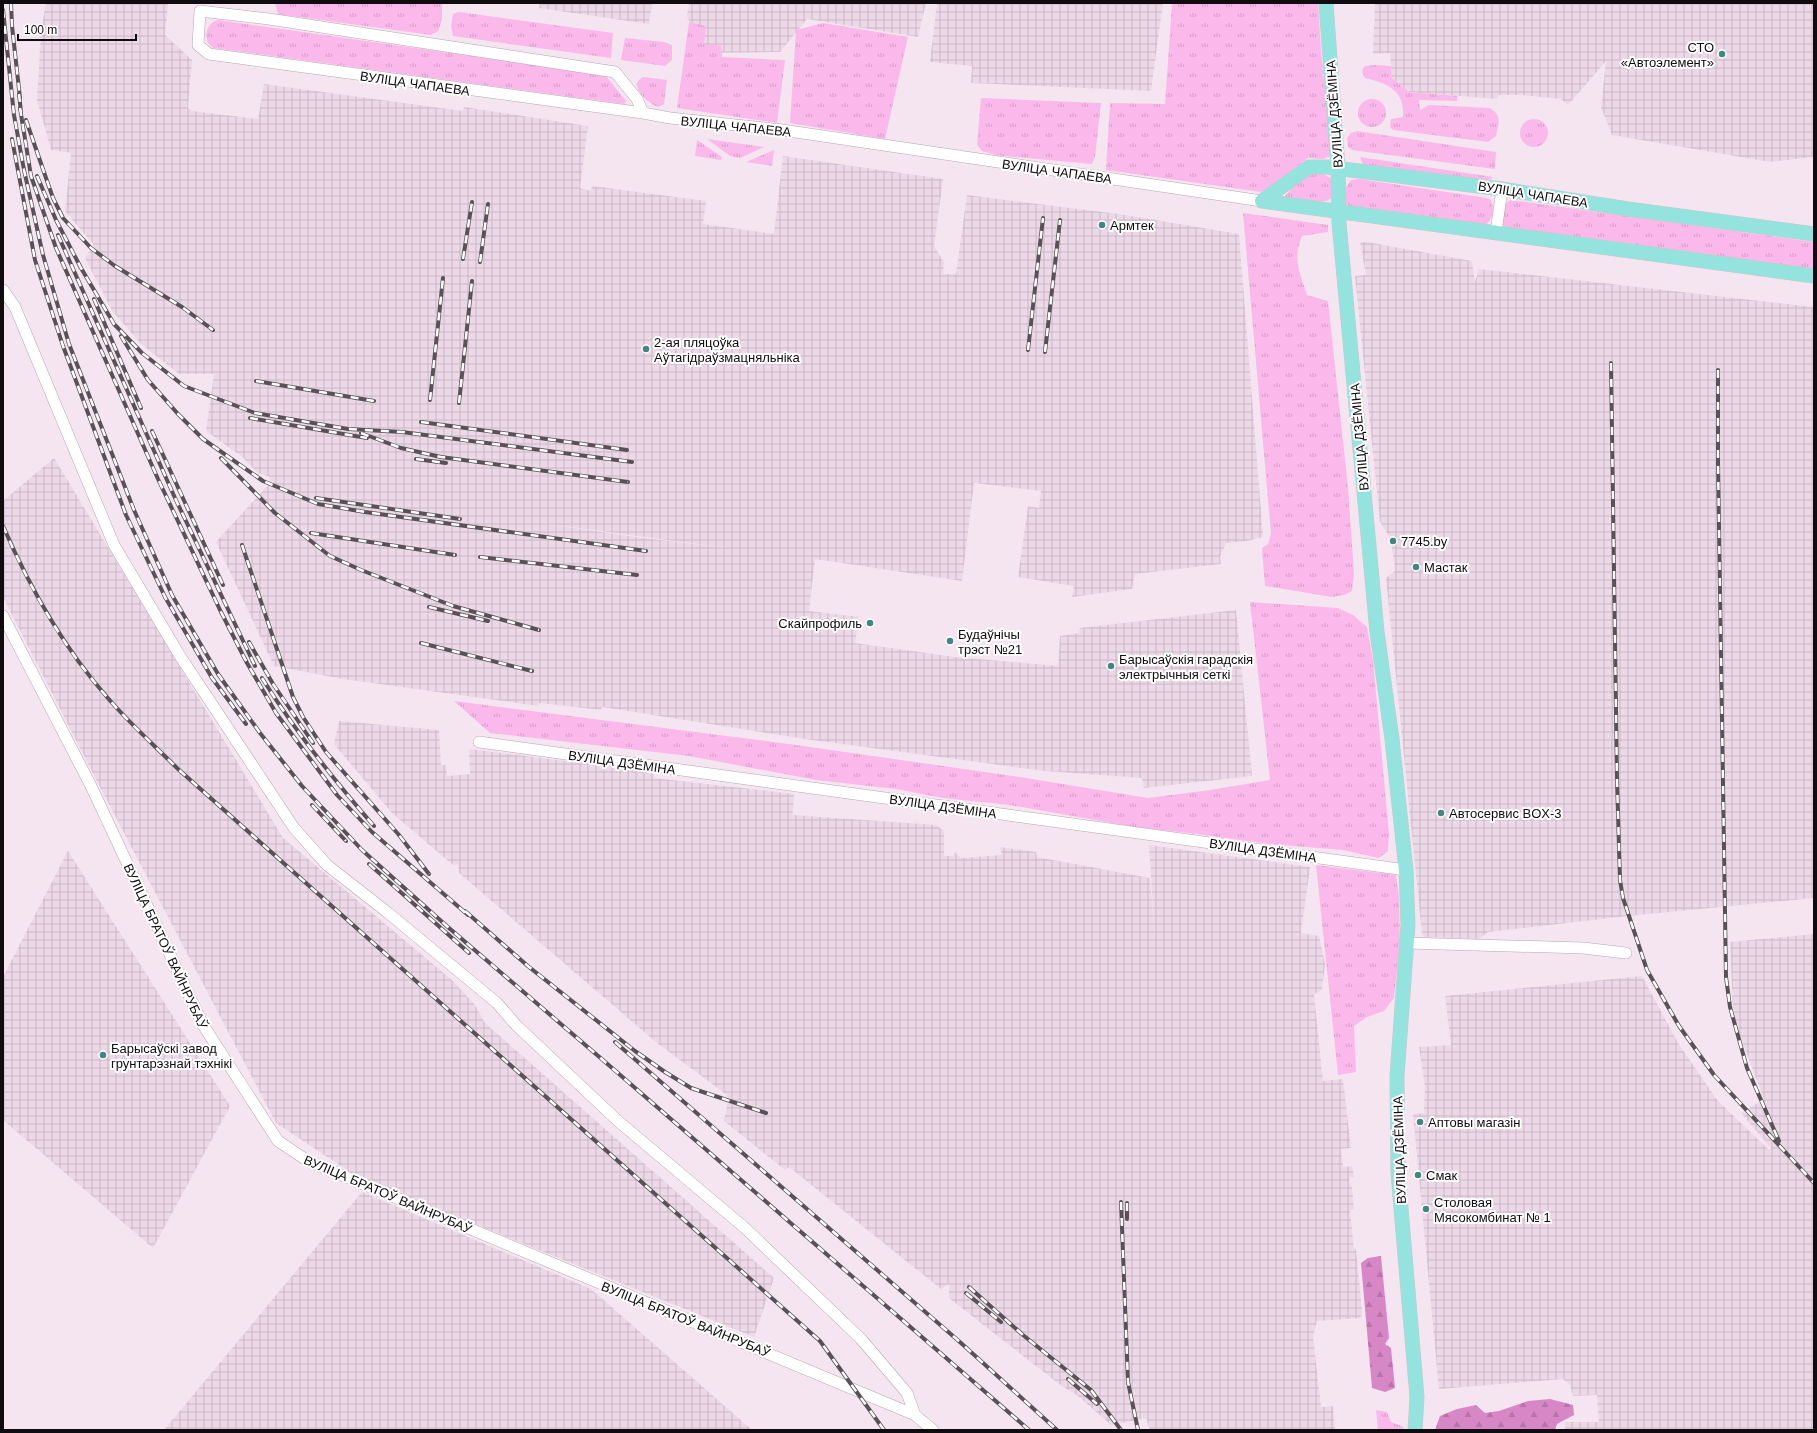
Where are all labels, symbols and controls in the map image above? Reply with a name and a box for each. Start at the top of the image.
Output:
scale bar [18,16,136,42]
text: 100 m [24,23,57,37]
place label: СТО «Автоэлемент» [1621,40,1714,70]
marker: СТО «Автоэлемент» [1717,49,1727,59]
street label: ВУЛІЦА ДЗЁМІНА [1323,59,1346,168]
street label: ВУЛІЦА ЧАПАЕВА [359,68,471,99]
street label: ВУЛІЦА ЧАПАЕВА [680,113,792,140]
street label: ВУЛІЦА ЧАПАЕВА [1001,156,1113,187]
street label: ВУЛІЦА ЧАПАЕВА [1477,178,1589,211]
place label: Армтек [1110,218,1154,233]
marker: Армтек [1097,220,1107,230]
place label: 2-ая пляцоўка Аўтагідраўзмацняльніка [654,335,801,365]
marker: 2-ая пляцоўка Аўтагідраўзмацняльніка [641,344,651,354]
street label: ВУЛІЦА ДЗЁМІНА [1347,382,1372,491]
place label: 7745.by [1401,534,1448,549]
marker: 7745.by [1388,536,1398,546]
place label: Мастак [1424,560,1468,575]
marker: Мастак [1411,562,1421,572]
place label: Скайпрофиль [778,616,862,631]
marker: Скайпрофиль [865,618,875,628]
place label: Будаўнічы трэст №21 [958,627,1022,657]
marker: Будаўнічы трэст №21 [945,636,955,646]
place label: Барысаўскія гарадскія электрычныя сеткі [1119,652,1253,682]
marker: Барысаўскія гарадскія электрычныя сеткі [1106,661,1116,671]
street label: ВУЛІЦА ДЗЁМІНА [567,748,677,777]
street label: ВУЛІЦА ДЗЁМІНА [888,792,998,821]
place label: Автосервис BOX-3 [1449,806,1562,821]
marker: Автосервис BOX-3 [1436,808,1446,818]
street label: ВУЛІЦА ДЗЁМІНА [1208,836,1318,865]
street label: ВУЛІЦА БРАТОЎ ВАЙНРУБАЎ [121,861,211,1032]
place label: Барысаўскі завод грунтарэзнай тэхнікі [111,1041,232,1071]
marker: Барысаўскі завод грунтарэзнай тэхнікі [98,1050,108,1060]
street label: ВУЛІЦА ДЗЁМІНА [1390,1095,1409,1204]
place label: Аптовы магазін [1428,1115,1520,1130]
marker: Аптовы магазін [1415,1117,1425,1127]
street label: ВУЛІЦА БРАТОЎ ВАЙНРУБАЎ [302,1152,475,1237]
place label: Смак [1426,1168,1458,1183]
marker: Смак [1413,1170,1423,1180]
place label: Столовая Мясокомбинат № 1 [1434,1195,1551,1225]
marker: Столовая Мясокомбинат № 1 [1421,1204,1431,1214]
street label: ВУЛІЦА БРАТОЎ ВАЙНРУБАЎ [599,1279,773,1361]

